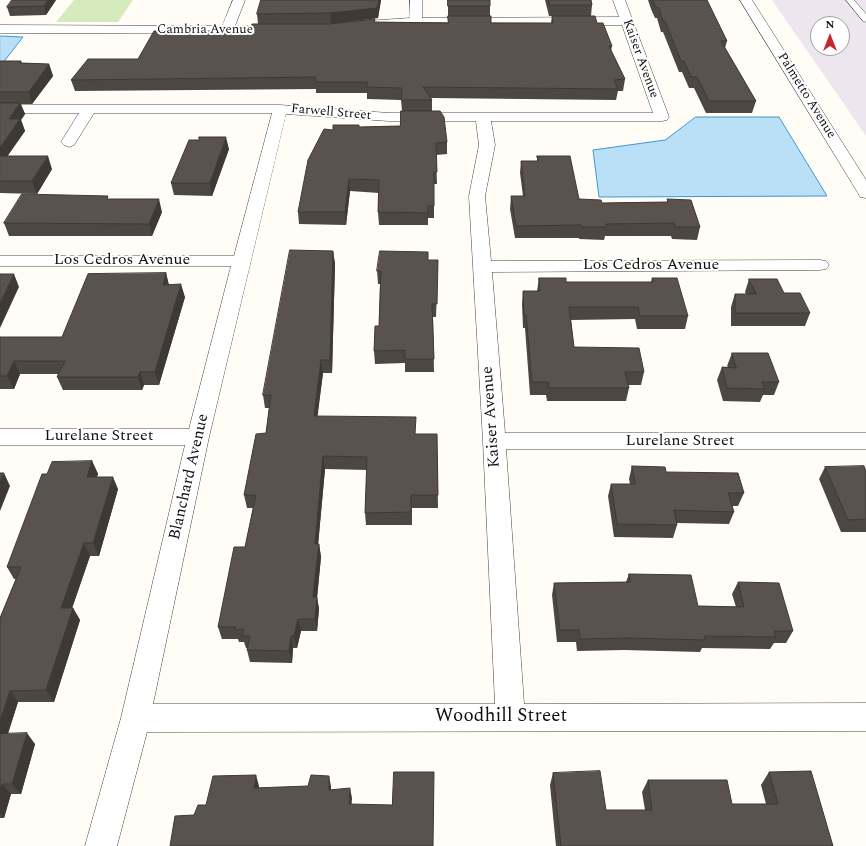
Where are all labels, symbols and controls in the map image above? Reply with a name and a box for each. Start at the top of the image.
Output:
north arrow [810,16,850,56]
text: N [826,16,834,33]
street label: Kaiser Avenue [619,17,661,101]
street label: Cambria Avenue [157,22,253,38]
street label: Palmetto Avenue [773,50,839,142]
street label: Farwell Street [290,102,372,124]
street label: Los Cedros Avenue [54,251,190,271]
street label: Los Cedros Avenue [583,256,719,276]
street label: Kaiser Avenue [479,366,505,468]
street label: Blanchard Avenue [166,412,214,542]
street label: Lurelane Street [45,427,153,447]
street label: Lurelane Street [626,432,734,452]
street label: Woodhill Street [435,706,567,728]

